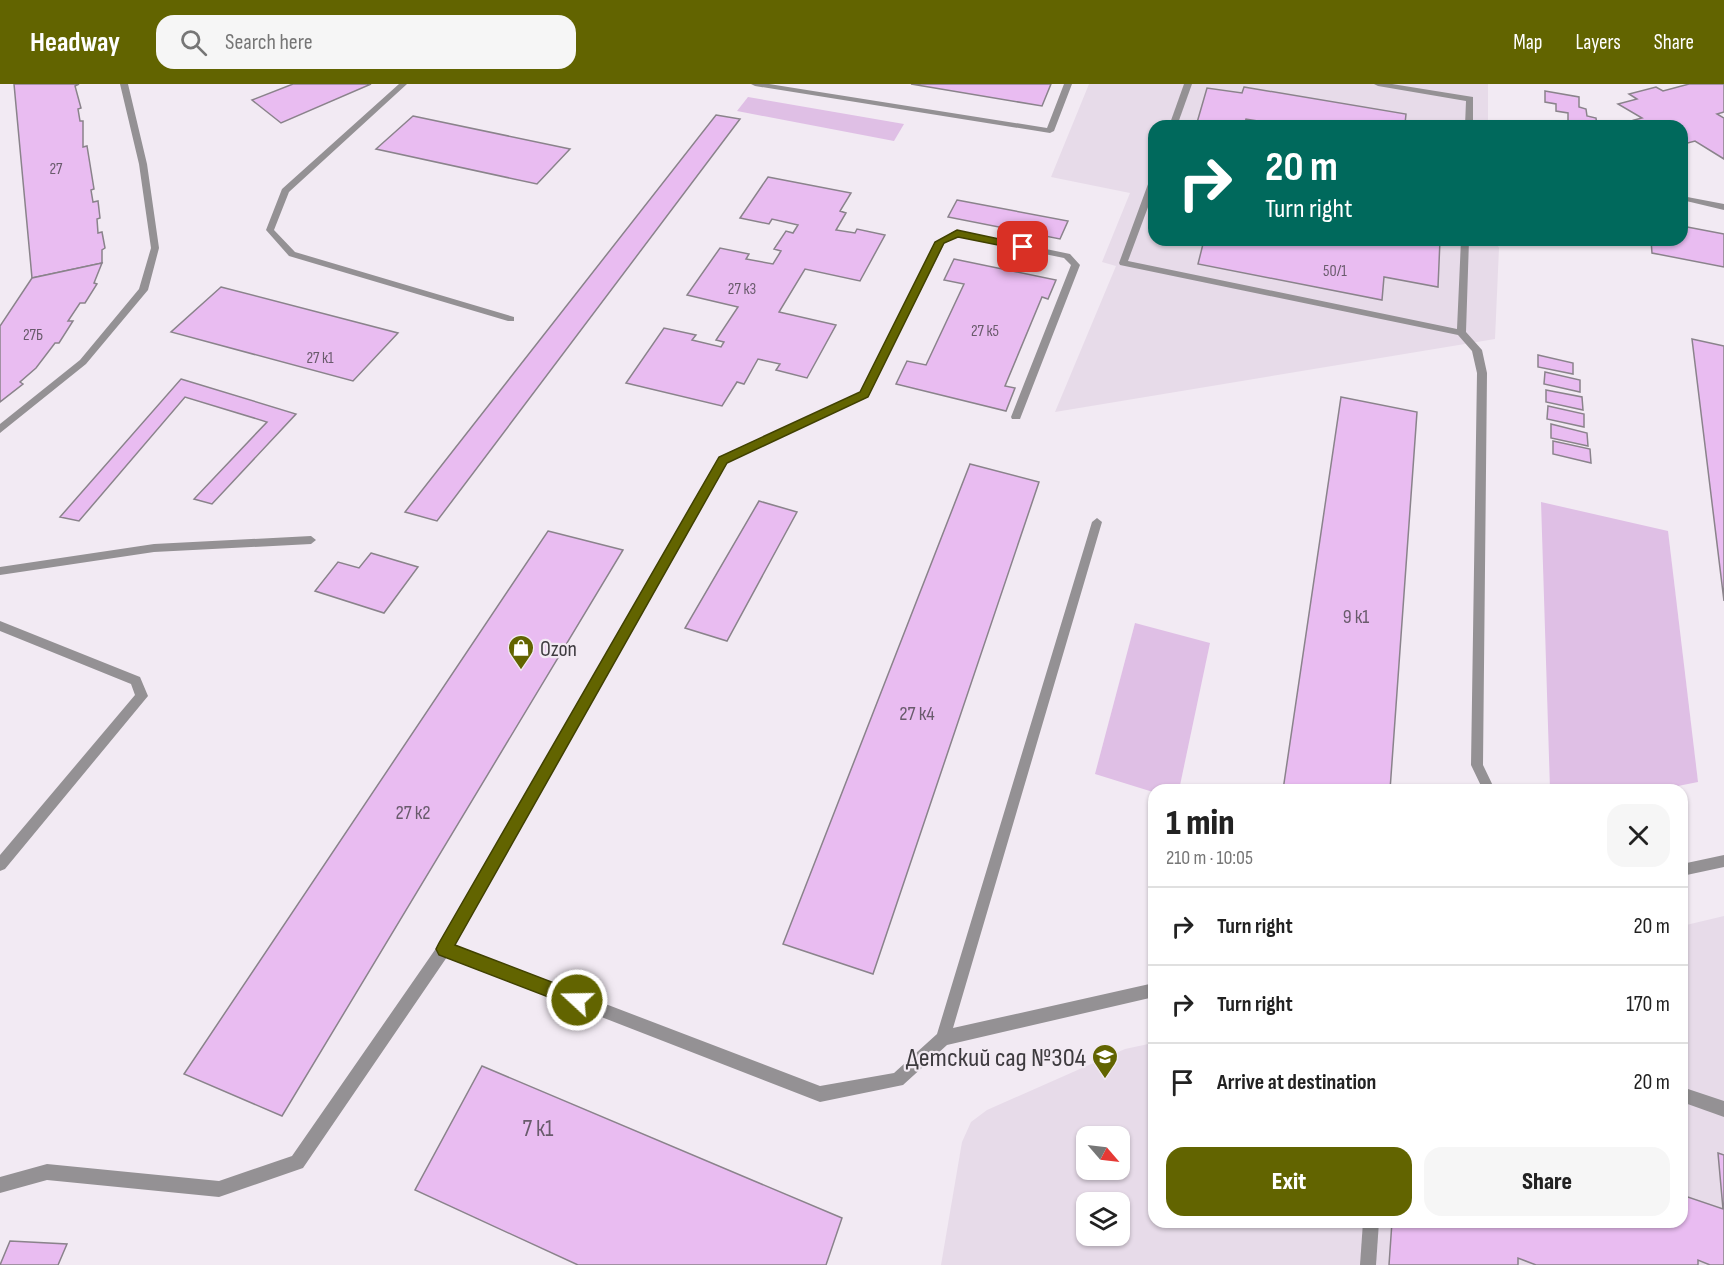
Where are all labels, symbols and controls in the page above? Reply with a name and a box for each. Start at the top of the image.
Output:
search box [156,15,576,69]
text: Headway [30,26,120,59]
icon: search [177,26,210,59]
text: Search here [225,29,312,56]
text: Map [1513,30,1542,55]
text: Layers [1575,30,1621,55]
text: Share [1654,30,1694,55]
text: 20 m [1265,142,1338,193]
icon: right [1166,144,1244,222]
house number: 27 [49,160,63,179]
text: Turn right [1265,193,1352,225]
pin [997,221,1048,272]
icon: arrive [1006,230,1039,263]
house number: 50/1 [1323,262,1347,281]
house number: 27 к3 [728,280,756,299]
house number: 27 к5 [971,322,999,341]
house number: 27Б [23,326,43,345]
house number: 27 к1 [306,349,334,368]
house number: 9 к1 [1343,605,1369,629]
shop icon: Ozon [506,633,536,671]
place label: Ozon [540,636,577,663]
house number: 27 к4 [899,702,935,726]
house number: 27 к2 [395,801,431,825]
text: 1 min [1166,802,1234,845]
button: close [1607,804,1670,867]
text: 210 m · 10:05 [1166,846,1253,870]
icon: right [1166,910,1199,943]
text: Turn right [1217,913,1293,940]
text: 20 m [1634,913,1670,940]
position arrow [545,968,609,1032]
icon: right [1166,988,1199,1021]
text: Turn right [1217,991,1293,1018]
text: 170 m [1626,991,1670,1018]
place label: Детский сад №304 [906,1042,1086,1074]
school or university icon: Детский сад №304 [1090,1042,1120,1080]
icon: arrive [1166,1066,1199,1099]
text: Arrive at destination [1217,1069,1376,1096]
text: 20 m [1634,1069,1670,1096]
house number: 7 к1 [523,1114,554,1143]
north arrow [1076,1126,1130,1180]
map controls [1076,1126,1130,1246]
button: Exit [1166,1147,1412,1216]
button: Share [1424,1147,1670,1216]
button: layers [1076,1192,1130,1246]

